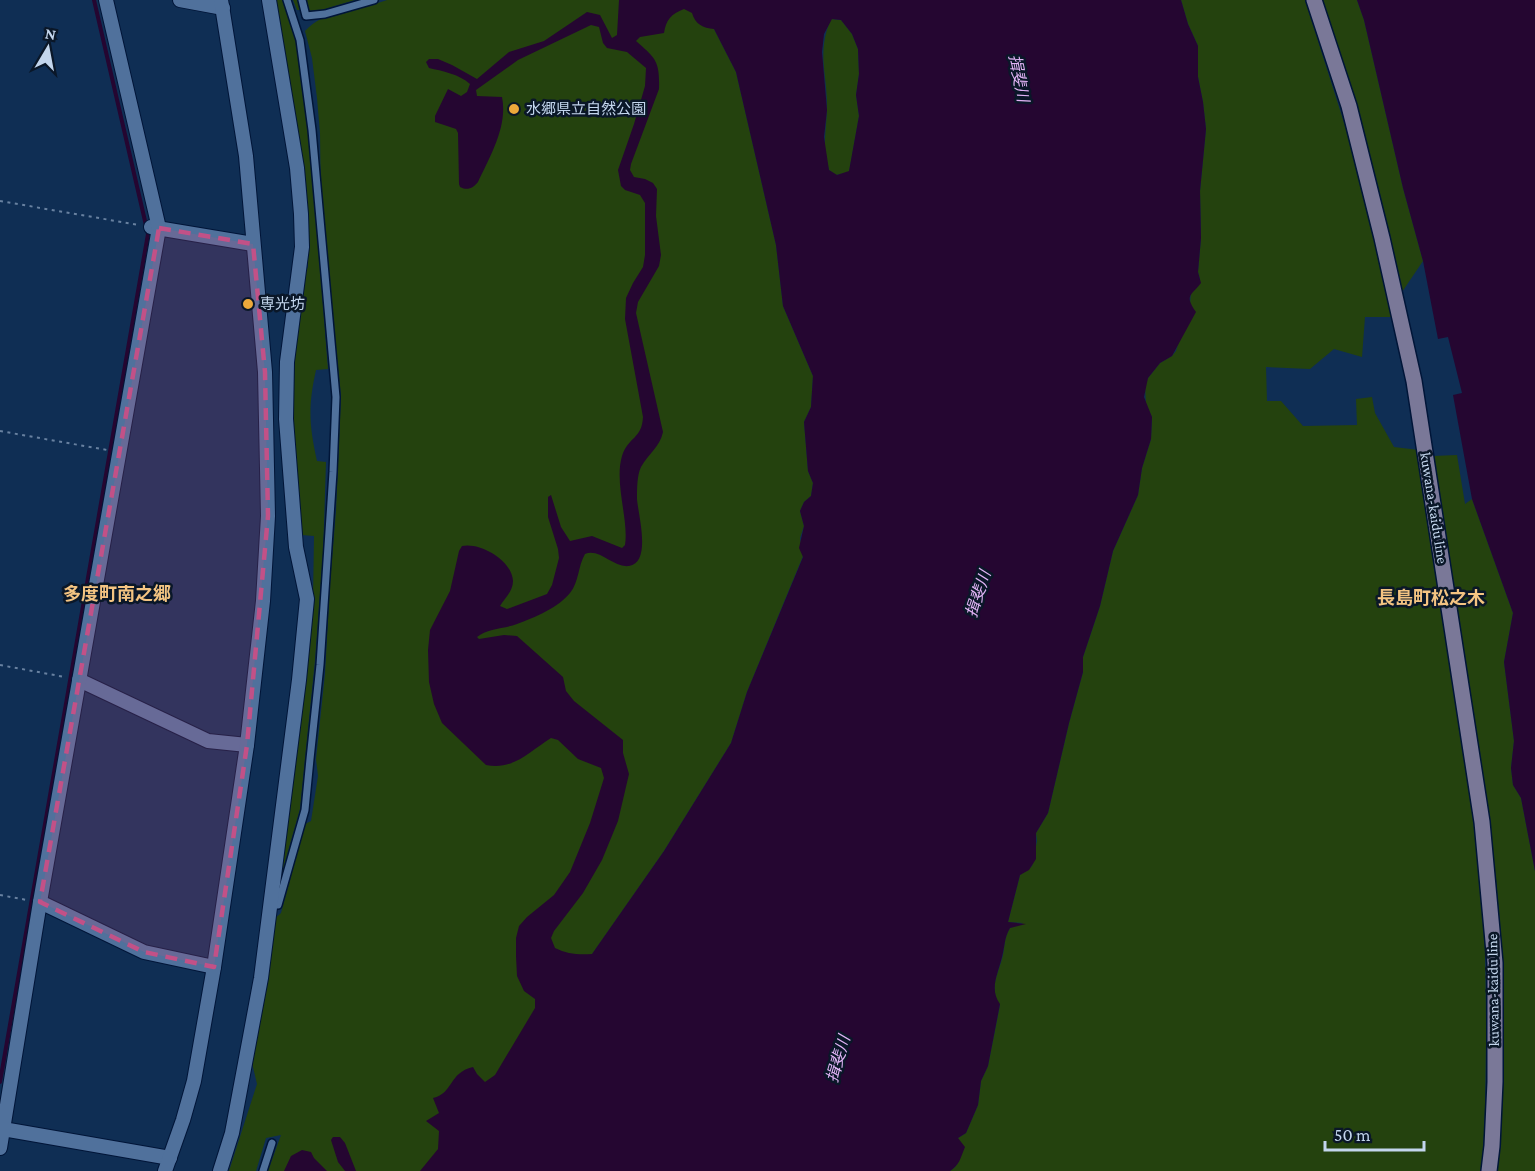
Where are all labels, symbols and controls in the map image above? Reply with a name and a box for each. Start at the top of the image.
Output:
north arrow [18,18,78,78]
text: N [44,24,57,43]
water label: 揖斐川 [1006,53,1032,105]
place label: 水郷県立自然公園 [526,100,646,117]
marker: 水郷県立自然公園 [507,102,521,116]
place label: 専光坊 [260,296,305,312]
marker: 専光坊 [241,297,255,311]
street label: kuwana-kaidu line [1417,451,1451,565]
water label: 揖斐川 [962,567,994,619]
district label: 多度町南之郷 [63,584,171,604]
district label: 長島町松之木 [1377,588,1485,608]
street label: kuwana-kaidu line [1484,933,1502,1046]
water label: 揖斐川 [823,1032,853,1084]
scale bar [1325,1114,1424,1152]
text: 50 m [1334,1125,1371,1145]

